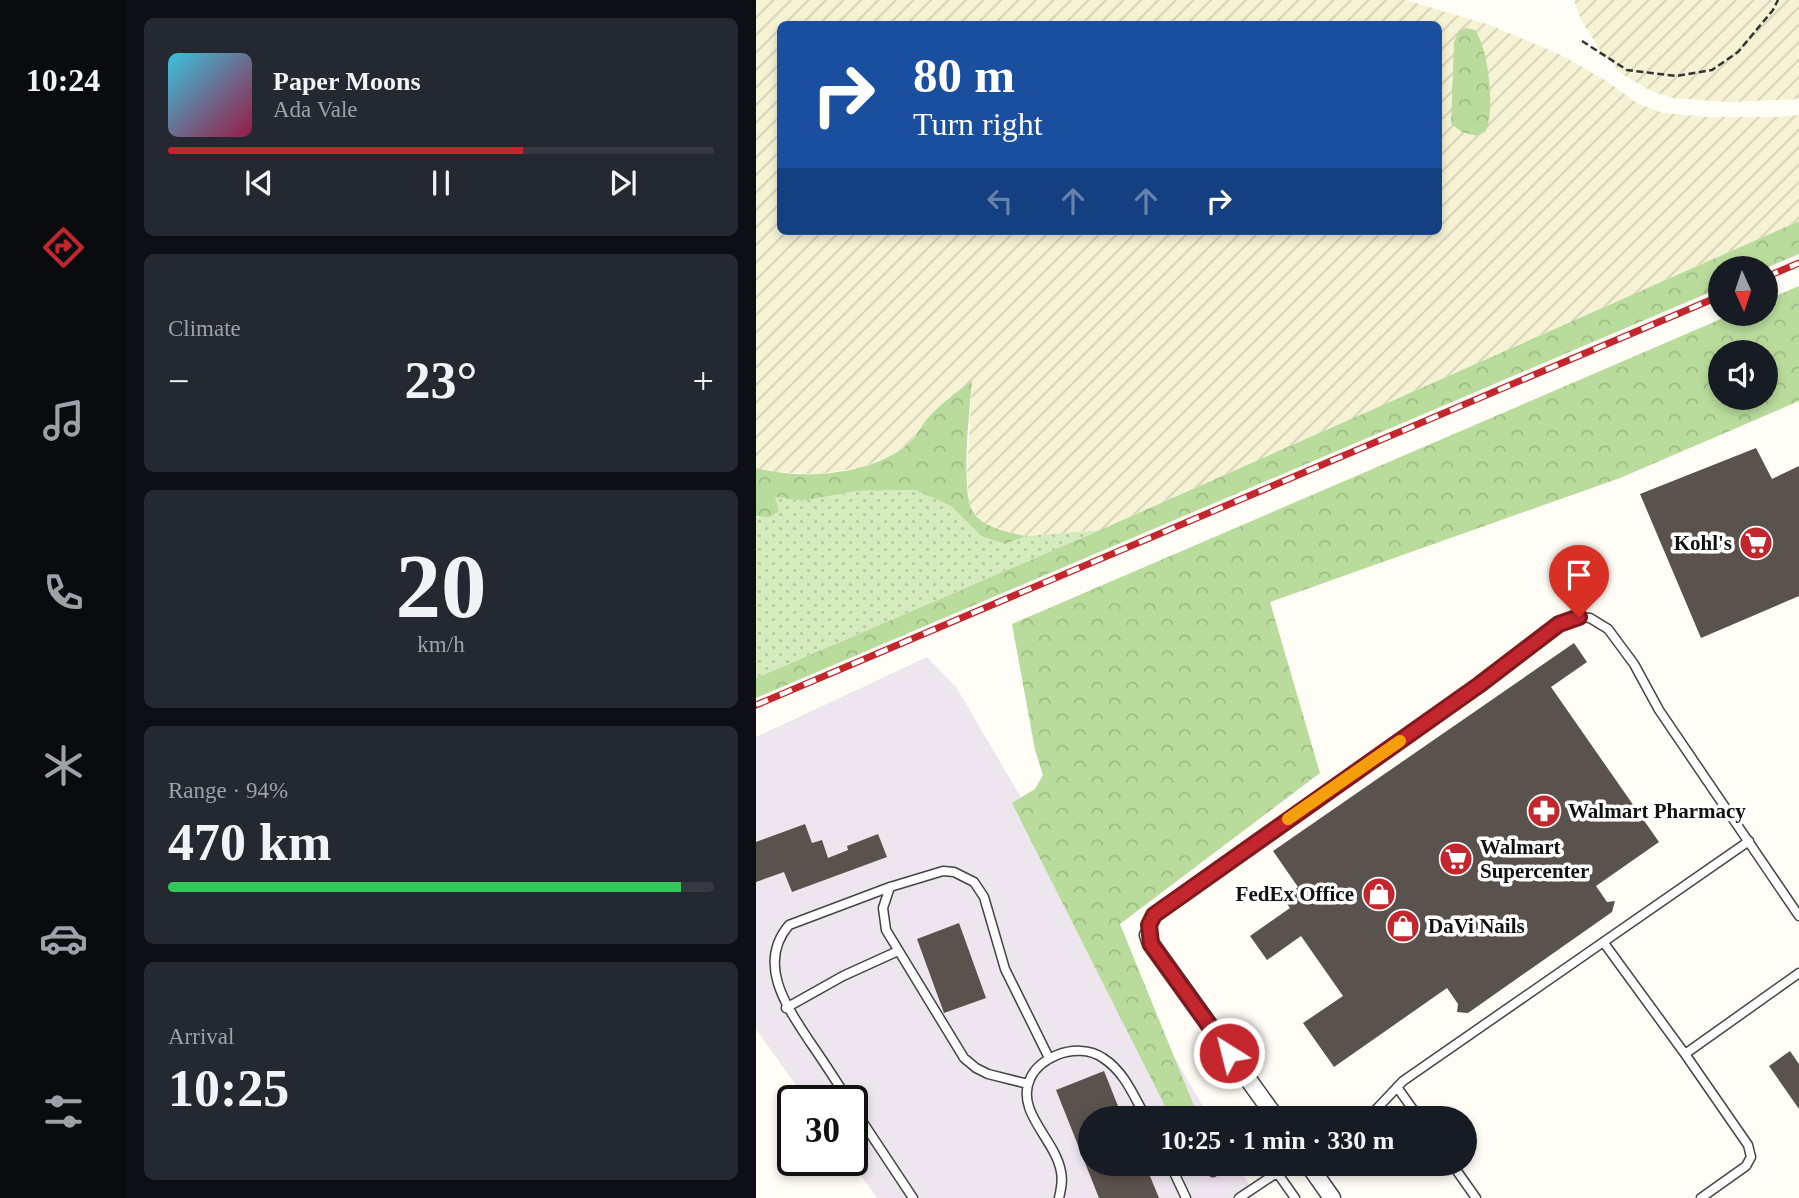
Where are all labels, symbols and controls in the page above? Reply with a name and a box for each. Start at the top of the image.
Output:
text: 80 m [913,48,1015,103]
icon: right [798,49,889,140]
text: 10:24 [26,62,100,98]
text: Paper Moons [273,67,421,96]
text: Ada Vale [273,97,358,122]
text: Turn right [913,106,1043,142]
icon: previous [240,164,278,202]
icon: pause [422,164,460,202]
icon: next [604,164,642,202]
icon: left [981,182,1019,220]
icon: ahead [1054,182,1092,220]
icon: ahead [1127,182,1165,220]
icon: right [1200,182,1238,220]
icon: directions [39,223,88,272]
north arrow [1708,256,1778,326]
map controls [1708,256,1778,410]
text: Climate [168,316,241,341]
button: sound [1708,340,1778,410]
text: 23° [405,352,477,409]
text: − [168,360,189,402]
text: + [693,360,714,402]
icon: music [39,396,88,445]
supermarket icon: Kohl's [1737,524,1775,562]
place label: Kohl's [1674,531,1732,555]
text: 20 [396,536,487,637]
pin [1549,545,1609,617]
icon: arrive [1560,556,1598,594]
icon: phone [39,568,88,617]
text: km/h [417,632,465,657]
icon: climate [39,741,88,790]
text: Range · 94% [168,778,288,803]
pharmacy icon: Walmart Pharmacy [1525,792,1563,830]
place label: Walmart Pharmacy [1568,799,1746,823]
text: 470 km [168,814,331,871]
place label: Walmart Supercenter [1480,835,1589,883]
supermarket icon: Walmart Supercenter [1437,840,1475,878]
shop icon: FedEx Office [1360,875,1398,913]
place label: FedEx Office [1236,882,1354,906]
shop icon: DaVi Nails [1384,907,1422,945]
icon: car [39,914,88,963]
place label: DaVi Nails [1428,914,1525,938]
position arrow [1192,1016,1266,1090]
text: Arrival [168,1024,234,1049]
text: 10:25 [168,1060,289,1117]
speed limit sign: 30 [777,1085,868,1176]
icon: filters [39,1087,88,1136]
text: 10:25 · 1 min · 330 m [1161,1126,1395,1155]

